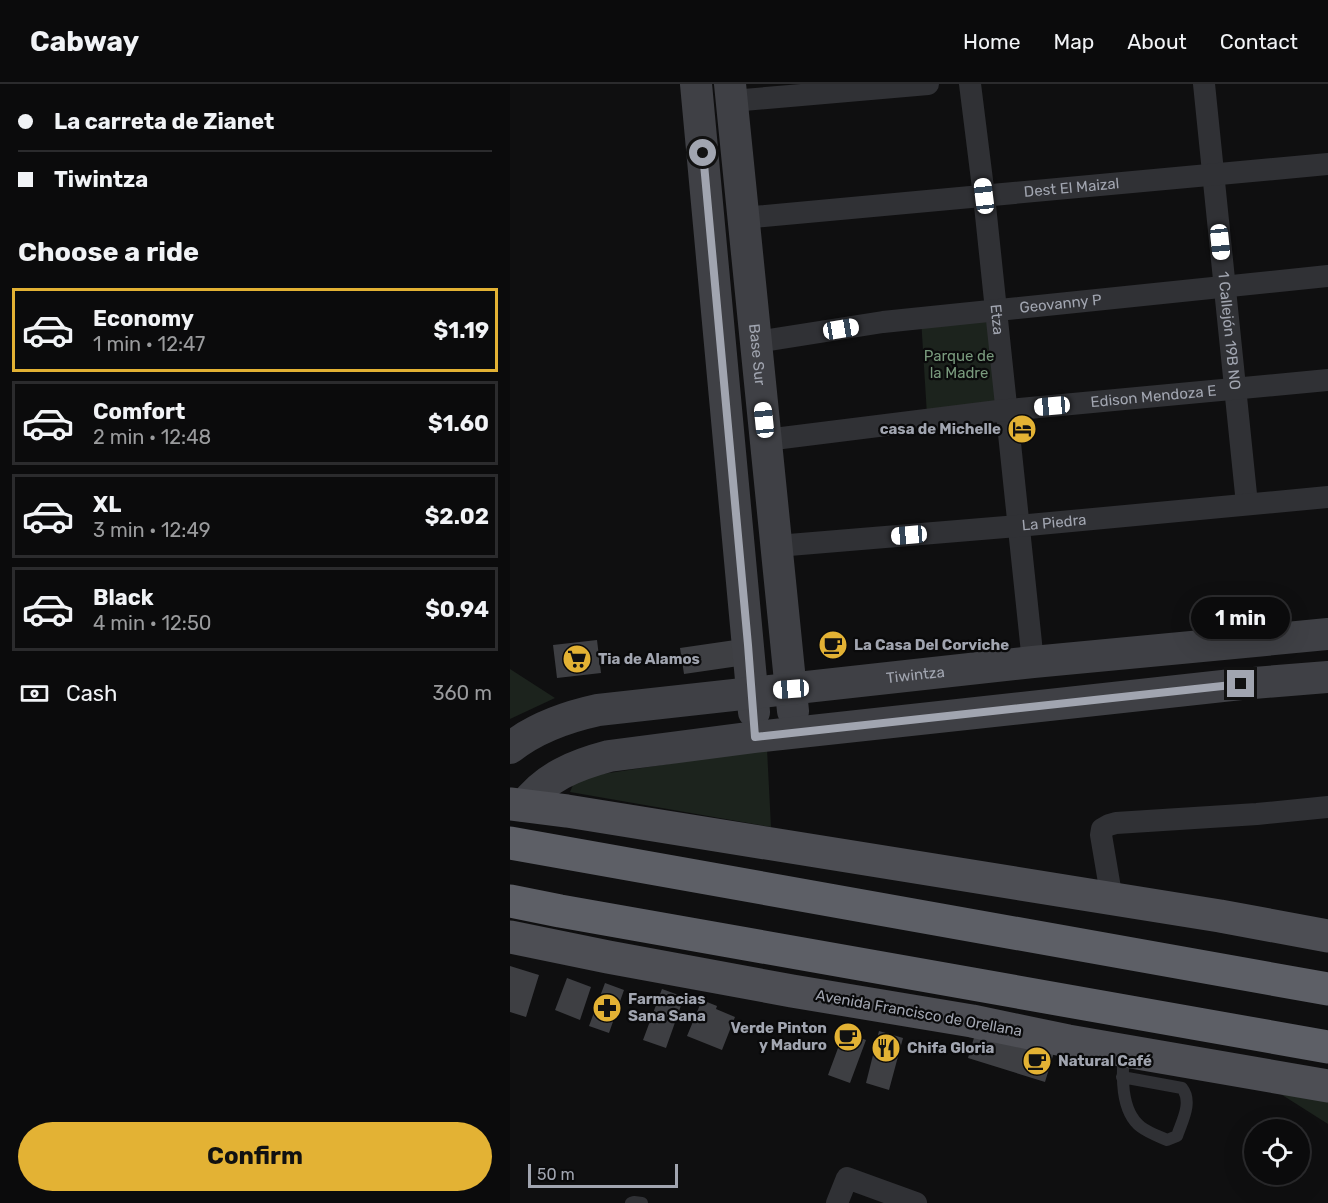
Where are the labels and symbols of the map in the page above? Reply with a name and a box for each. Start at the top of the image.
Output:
route start [689,139,716,166]
street label: Dest El Maizal [1023,174,1120,201]
car [973,177,995,215]
car [1209,223,1231,261]
street label: 1 Callejón 19B NO [1214,271,1244,391]
street label: Geovanny P [1019,290,1103,317]
street label: Etza [986,303,1008,336]
car [822,317,860,341]
street label: Base Sur [745,323,769,387]
park label: Parque de la Madre [924,347,994,382]
street label: Edison Mendoza E [1090,382,1217,411]
car [1033,395,1071,417]
car [753,401,775,439]
hotel icon: casa de Michelle [1006,413,1038,445]
place label: casa de Michelle [880,420,1001,438]
street label: La Piedra [1021,511,1087,535]
car [890,524,928,546]
callout: 1 min [1192,597,1290,639]
cafe icon: La Casa Del Corviche [817,629,849,661]
place label: La Casa Del Corviche [854,636,1009,654]
supermarket icon: Tia de Alamos [561,643,593,675]
place label: Tia de Alamos [598,650,700,668]
street label: Tiwintza [885,663,946,687]
route end [1227,670,1254,697]
car [772,679,810,699]
street label: Avenida Francisco de Orellana [814,986,1024,1040]
place label: Farmacias Sana Sana [628,990,706,1025]
pharmacy icon: Farmacias Sana Sana [591,992,623,1024]
place label: Verde Pinton y Maduro [730,1019,827,1054]
cafe icon: Verde Pinton y Maduro [832,1021,864,1053]
restaurant icon: Chifa Gloria [870,1032,902,1064]
place label: Chifa Gloria [907,1039,995,1057]
cafe icon: Natural Café [1021,1045,1053,1077]
place label: Natural Café [1058,1052,1152,1070]
scale bar [528,1161,678,1188]

